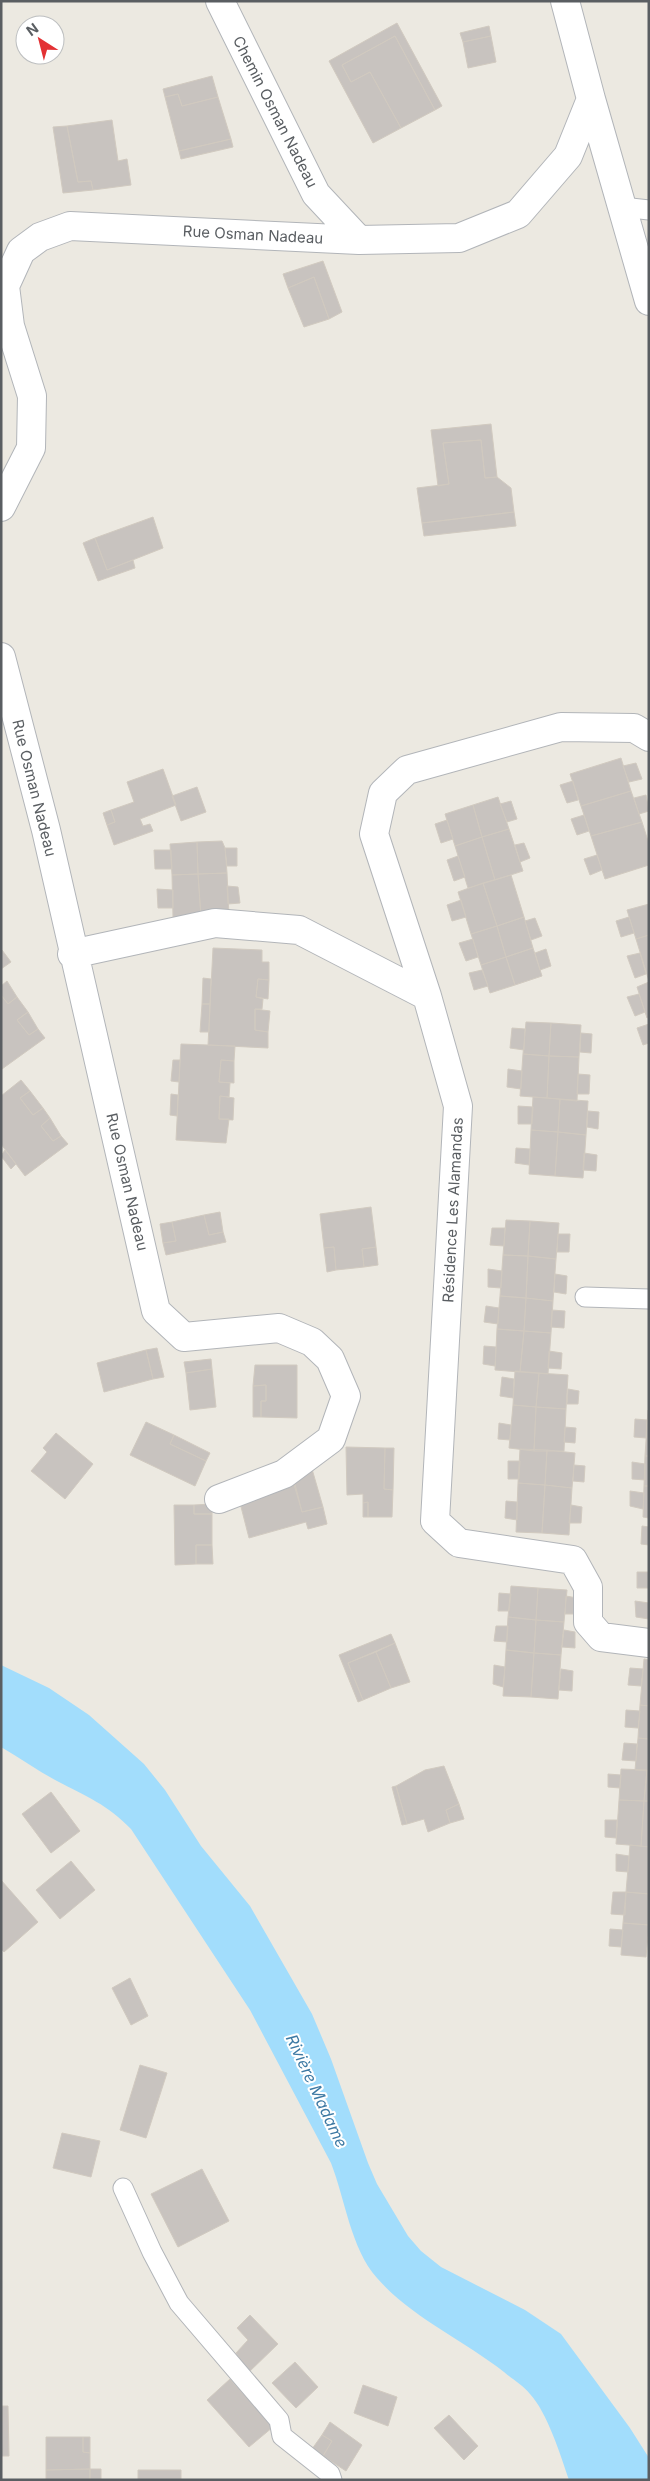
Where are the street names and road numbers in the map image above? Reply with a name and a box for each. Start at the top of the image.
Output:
street label: Chemin Osman Nadeau [229,33,322,191]
street label: Rue Osman Nadeau [182,221,324,248]
street label: Rue Osman Nadeau [8,717,61,858]
street label: Rue Osman Nadeau [102,1111,153,1253]
street label: Résidence Les Alamandas [438,1117,467,1303]

